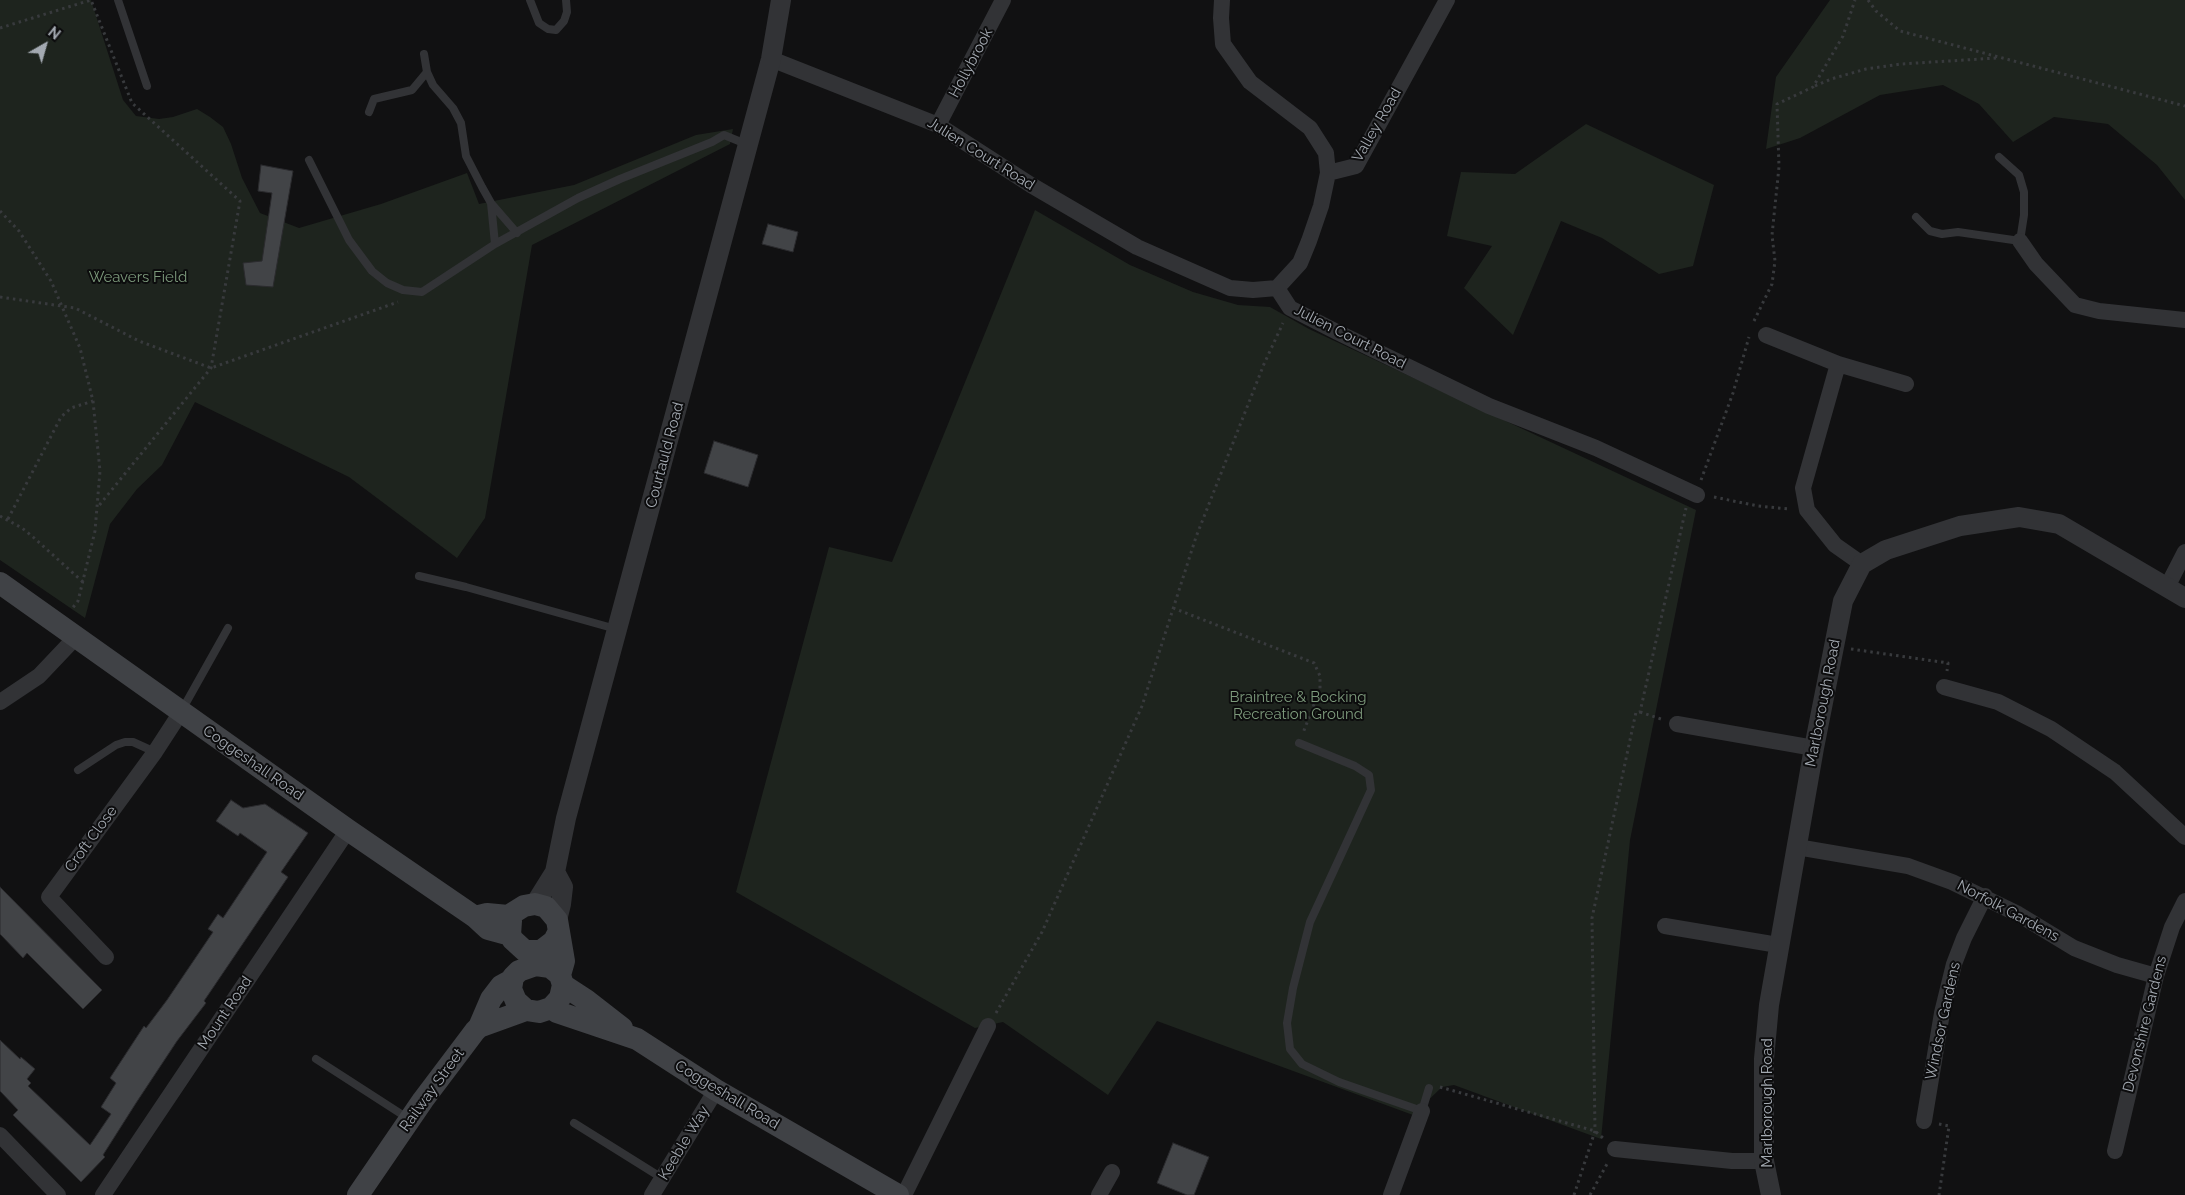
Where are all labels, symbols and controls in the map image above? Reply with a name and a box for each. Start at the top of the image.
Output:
north arrow [20,20,70,70]
text: N [45,24,63,43]
street label: Hollybrook [945,25,997,101]
street label: Valley Road [1349,85,1405,165]
street label: Julien Court Road [924,114,1038,194]
park label: Weavers Field [89,268,187,286]
street label: Julien Court Road [1291,301,1409,373]
street label: Courtauld Road [642,400,688,510]
street label: Marlborough Road [1802,638,1844,768]
park label: Braintree & Bocking Recreation Ground [1229,688,1367,723]
street label: Coggeshall Road [199,722,307,804]
street label: Croft Close [61,802,121,876]
street label: Norfolk Gardens [1954,876,2062,946]
street label: Devonshire Gardens [2119,954,2171,1094]
street label: Windsor Gardens [1922,960,1964,1082]
street label: Mount Road [194,973,256,1053]
street label: Marlborough Road [1758,1038,1776,1168]
street label: Railway Street [396,1045,468,1135]
street label: Coggeshall Road [671,1057,783,1133]
street label: Keeble Way [655,1102,713,1184]

